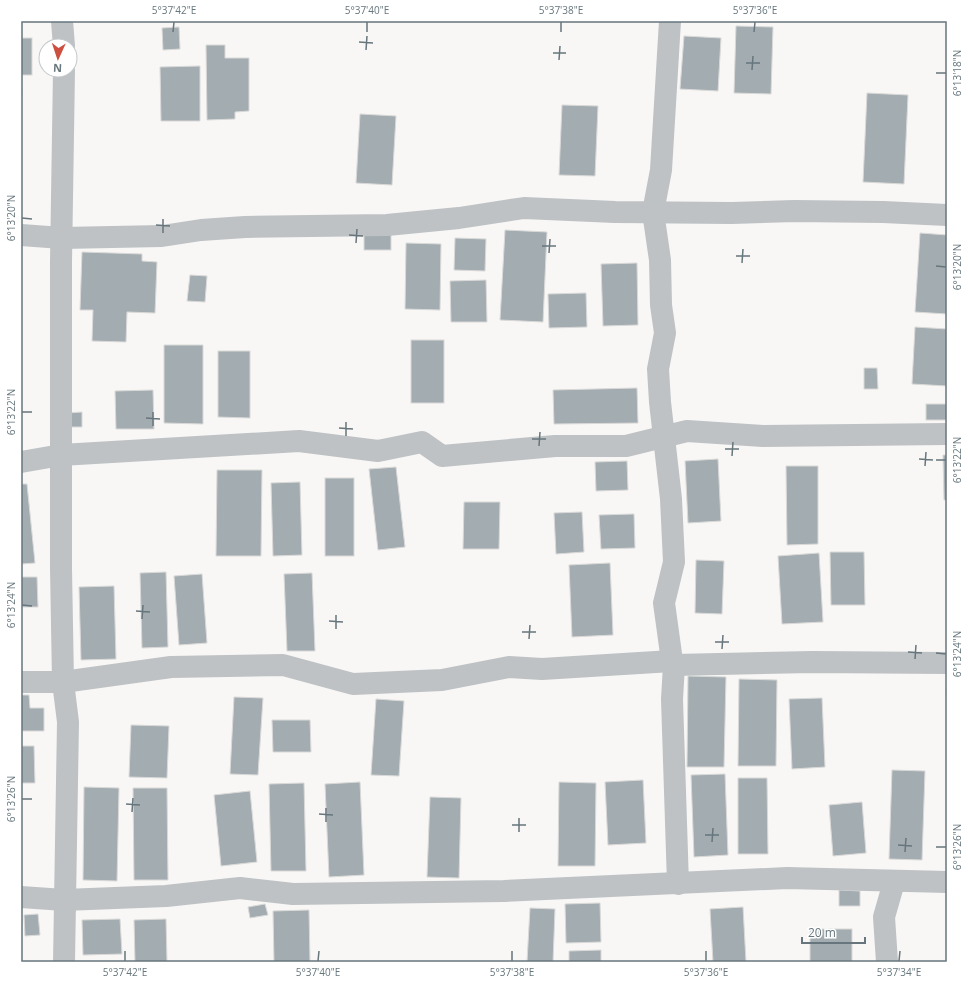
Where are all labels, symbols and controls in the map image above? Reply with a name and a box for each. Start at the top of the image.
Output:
text: 5°37'42"E [152,3,196,17]
text: 5°37'40"E [345,3,389,17]
text: 5°37'38"E [539,3,583,17]
text: 5°37'36"E [733,3,777,17]
north arrow [38,38,78,78]
text: 6°13'18"N [950,50,964,96]
text: N [53,61,62,76]
text: 6°13'20"N [4,195,18,241]
text: 6°13'20"N [950,244,964,290]
text: 6°13'22"N [4,389,18,435]
text: 6°13'22"N [950,437,964,483]
text: 6°13'24"N [4,582,18,628]
text: 6°13'24"N [950,631,964,677]
text: 6°13'26"N [4,776,18,822]
text: 6°13'26"N [950,824,964,870]
scale bar [802,919,865,945]
text: 20 m [808,924,836,941]
text: 5°37'42"E [103,965,147,979]
text: 5°37'40"E [296,965,340,979]
text: 5°37'38"E [490,965,534,979]
text: 5°37'36"E [684,965,728,979]
text: 5°37'34"E [877,965,921,979]

